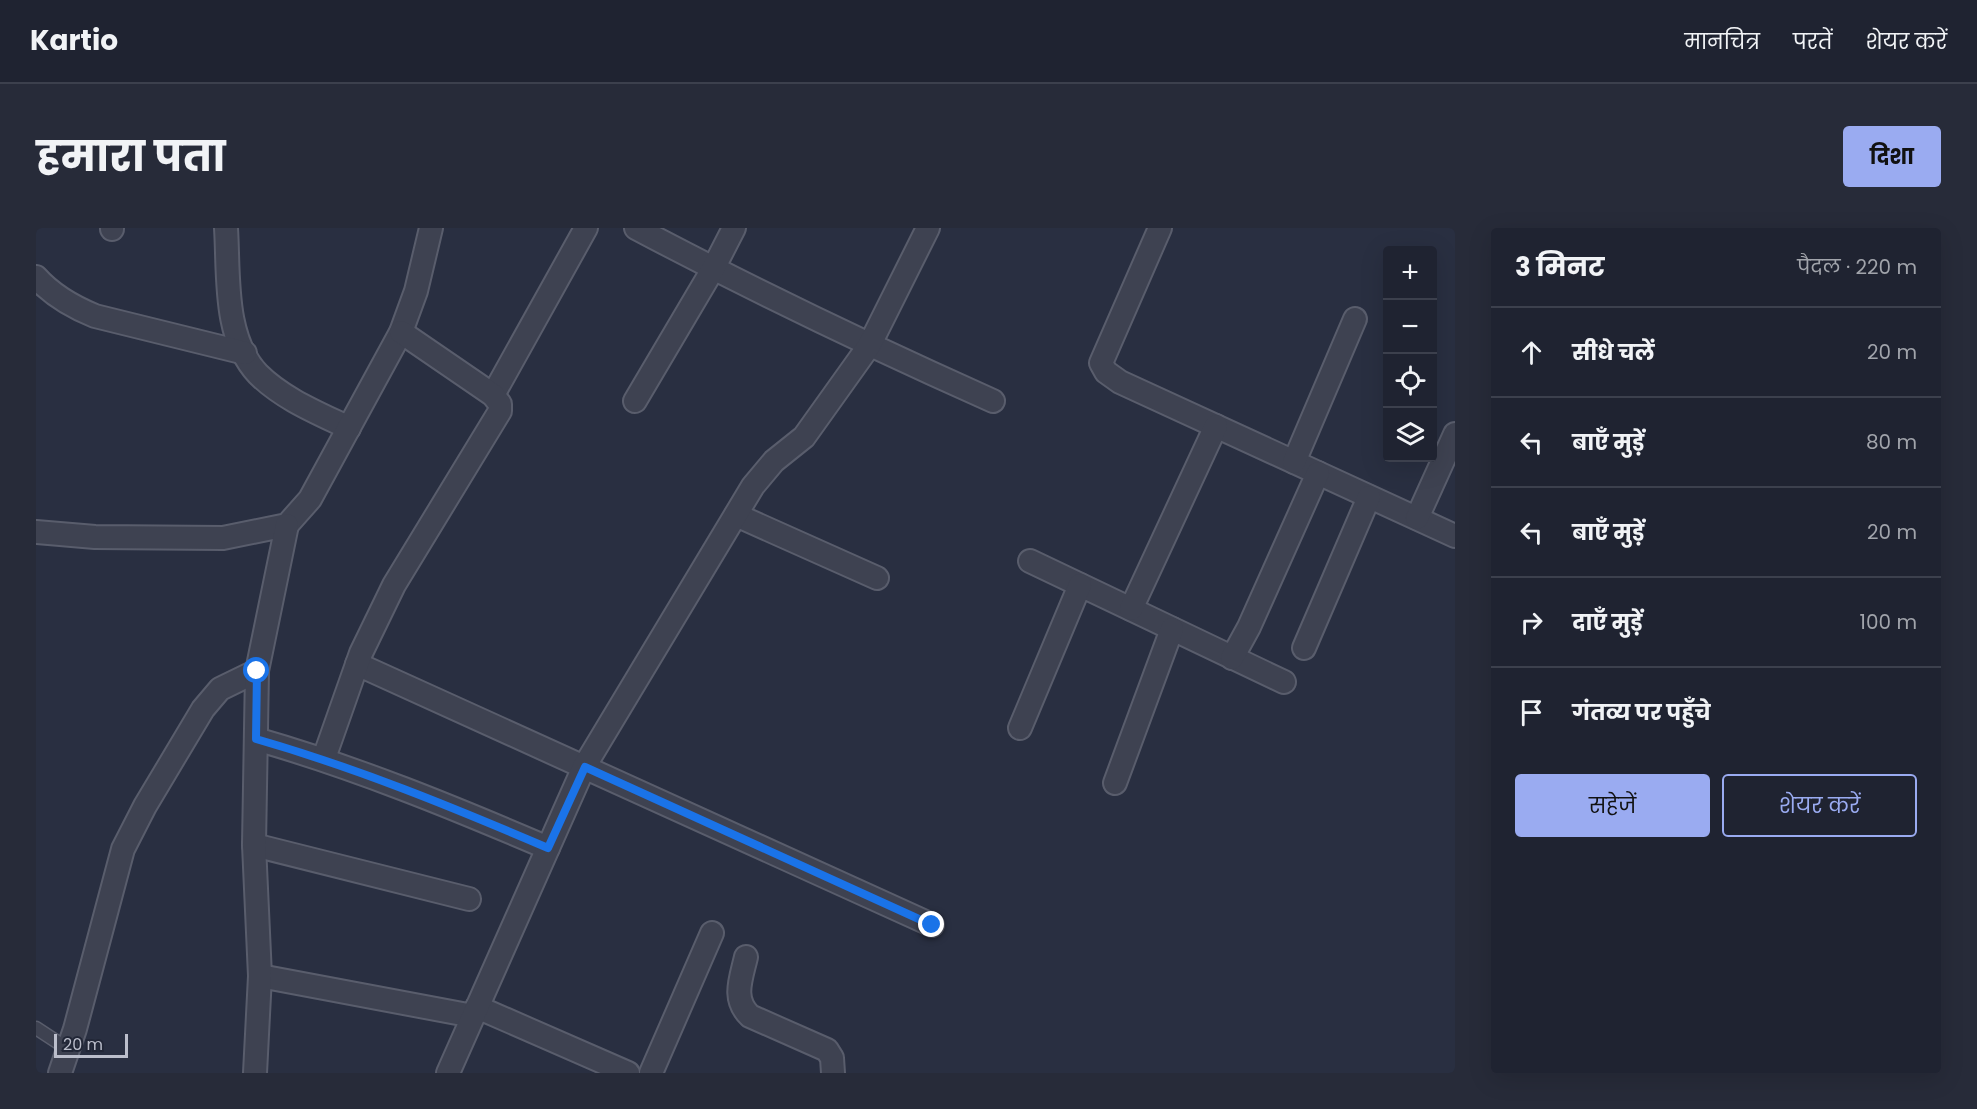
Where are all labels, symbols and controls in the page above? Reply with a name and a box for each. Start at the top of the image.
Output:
text: Kartio [30,21,118,60]
text: मानचित्र [1684,27,1760,56]
text: परतें [1793,27,1832,56]
text: शेयर करें [1865,27,1947,56]
button: दिशा [1843,126,1941,187]
text: हमारा पता [36,127,226,186]
map controls [1383,246,1437,462]
button: + [1383,246,1437,300]
text: 3 मिनट [1515,249,1605,285]
text: पैदल · 220 m [1797,253,1917,281]
button: − [1383,300,1437,354]
icon: ahead [1515,336,1548,369]
text: सीधे चलें [1572,337,1655,368]
text: 20 m [1867,338,1917,366]
button: locate [1383,354,1437,408]
button: layers [1383,408,1437,462]
icon: left [1515,426,1548,459]
text: बाएँ मुड़ें [1572,427,1644,458]
text: 80 m [1866,428,1917,456]
icon: left [1515,516,1548,549]
text: बाएँ मुड़ें [1572,517,1644,548]
text: 20 m [1867,518,1917,546]
icon: right [1515,606,1548,639]
text: दाएँ मुड़ें [1572,607,1643,638]
text: 100 m [1860,608,1917,636]
route start [243,657,269,683]
icon: arrive [1515,696,1548,729]
text: गंतव्य पर पहुँचे [1572,697,1711,728]
button: सहेजें [1515,774,1710,837]
button: शेयर करें [1722,774,1917,837]
route end [918,911,944,937]
scale bar [54,1031,128,1058]
text: 20 m [63,1033,103,1056]

